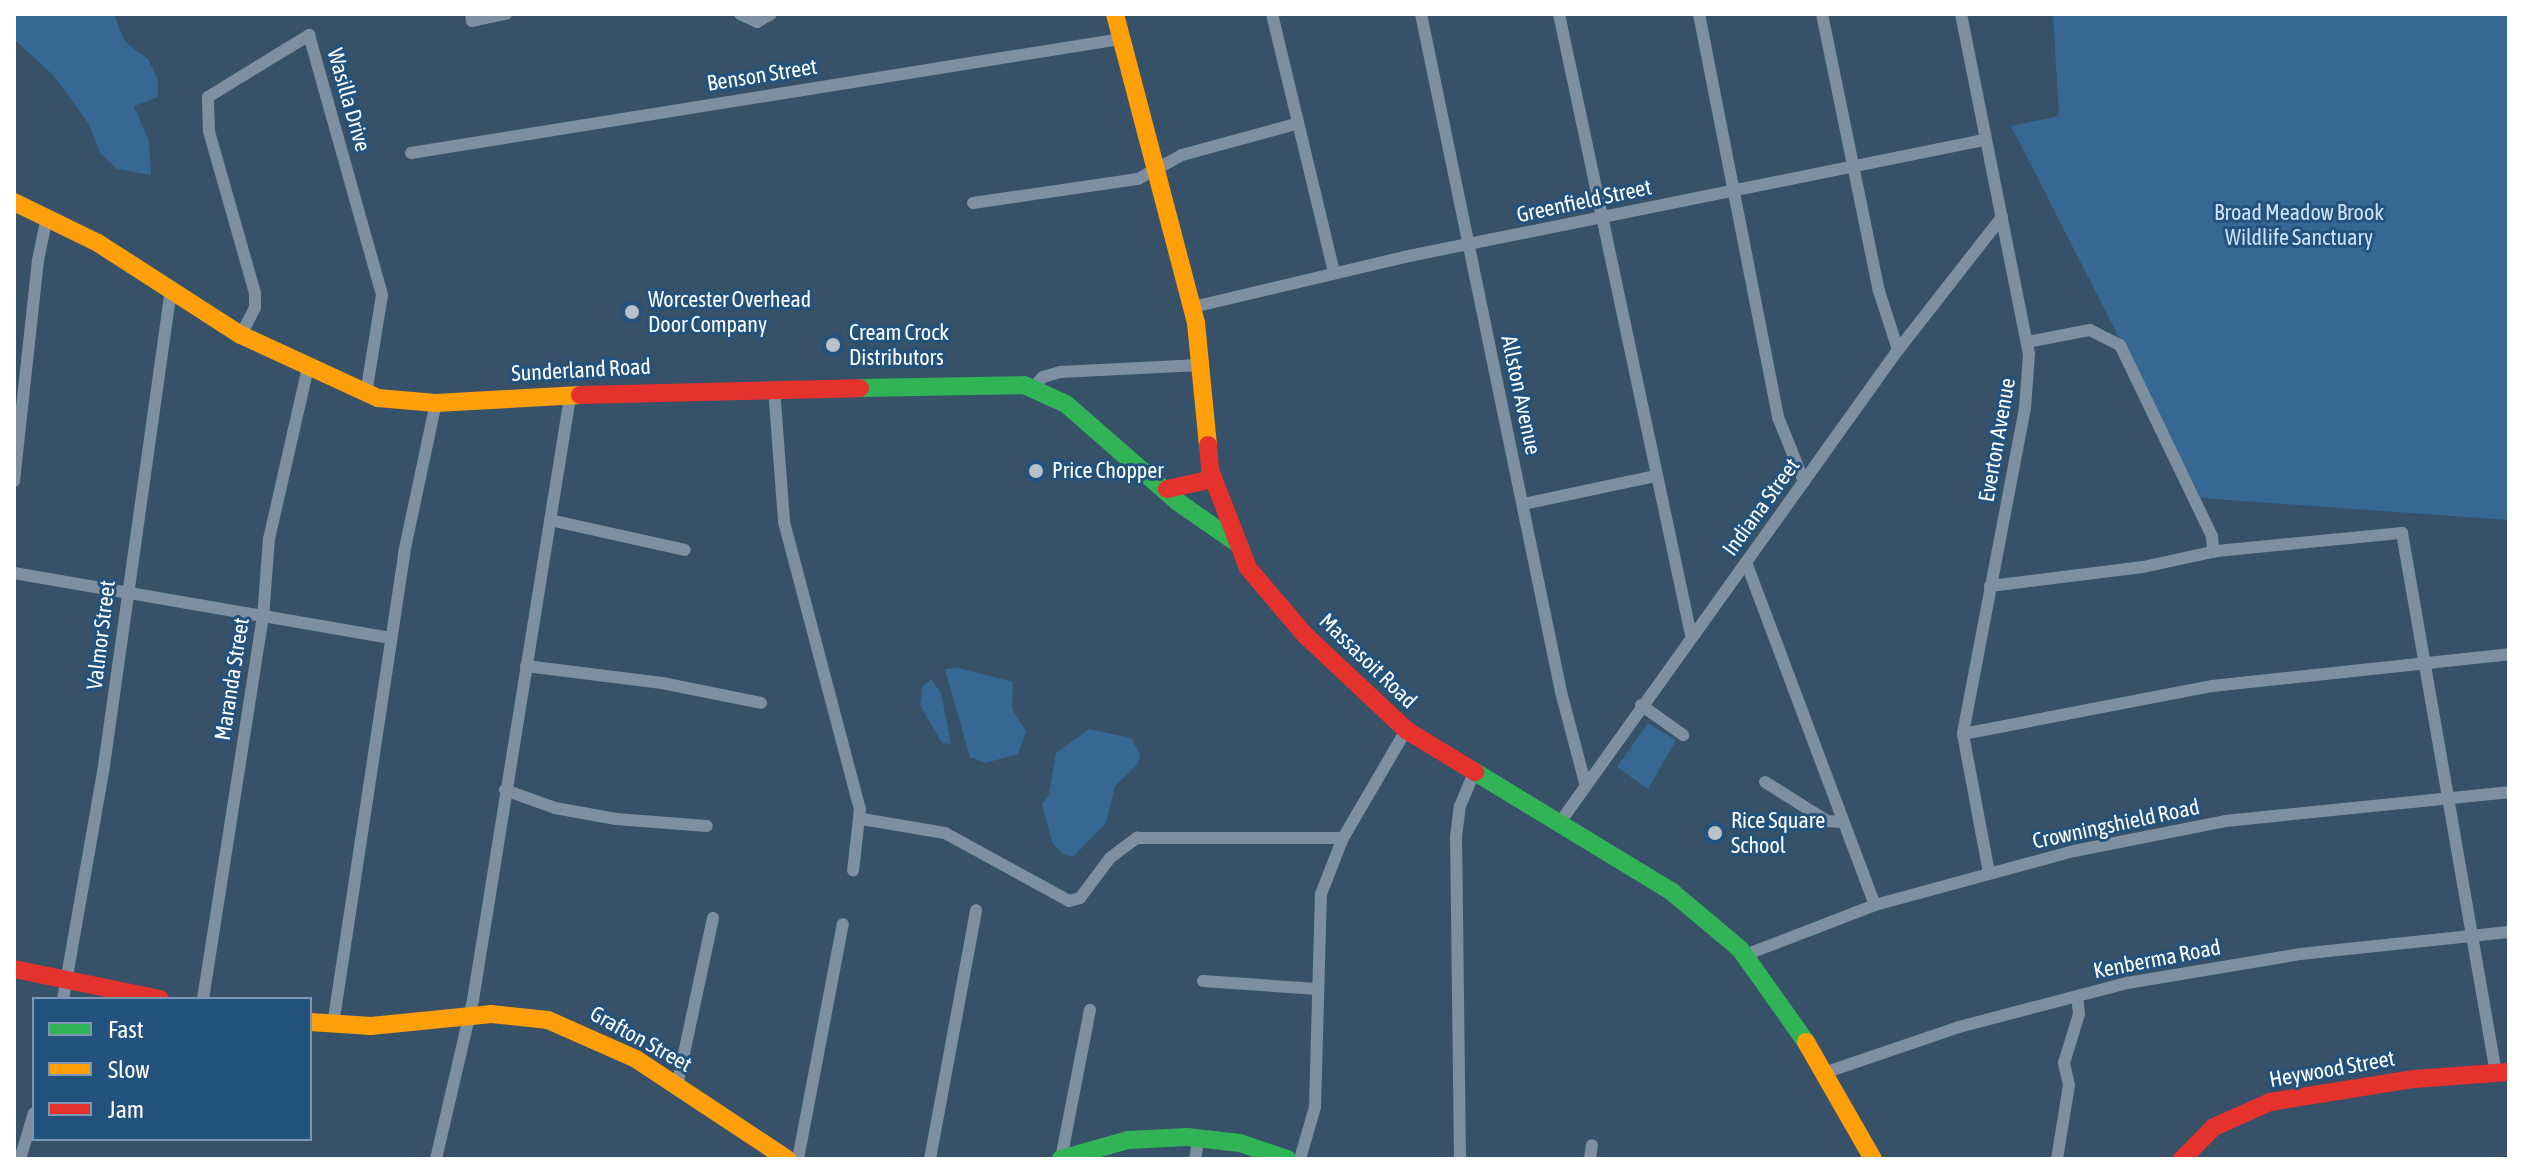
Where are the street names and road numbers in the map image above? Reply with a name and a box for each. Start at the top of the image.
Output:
street label: Wasilla Drive [322,45,376,155]
street label: Benson Street [705,53,819,97]
street label: Greenfield Street [1514,174,1654,228]
street label: Allston Avenue [1495,333,1547,457]
street label: Sunderland Road [511,353,651,387]
street label: Everton Avenue [1973,376,2021,504]
street label: Indiana Street [1717,453,1805,561]
street label: Valmor Street [81,579,121,691]
street label: Massasoit Road [1314,608,1422,714]
street label: Maranda Street [209,616,255,742]
street label: Crowningshield Road [2030,793,2202,855]
street label: Kenberma Road [2091,934,2223,984]
street label: Grafton Street [585,1000,697,1078]
street label: Heywood Street [2267,1045,2397,1093]

